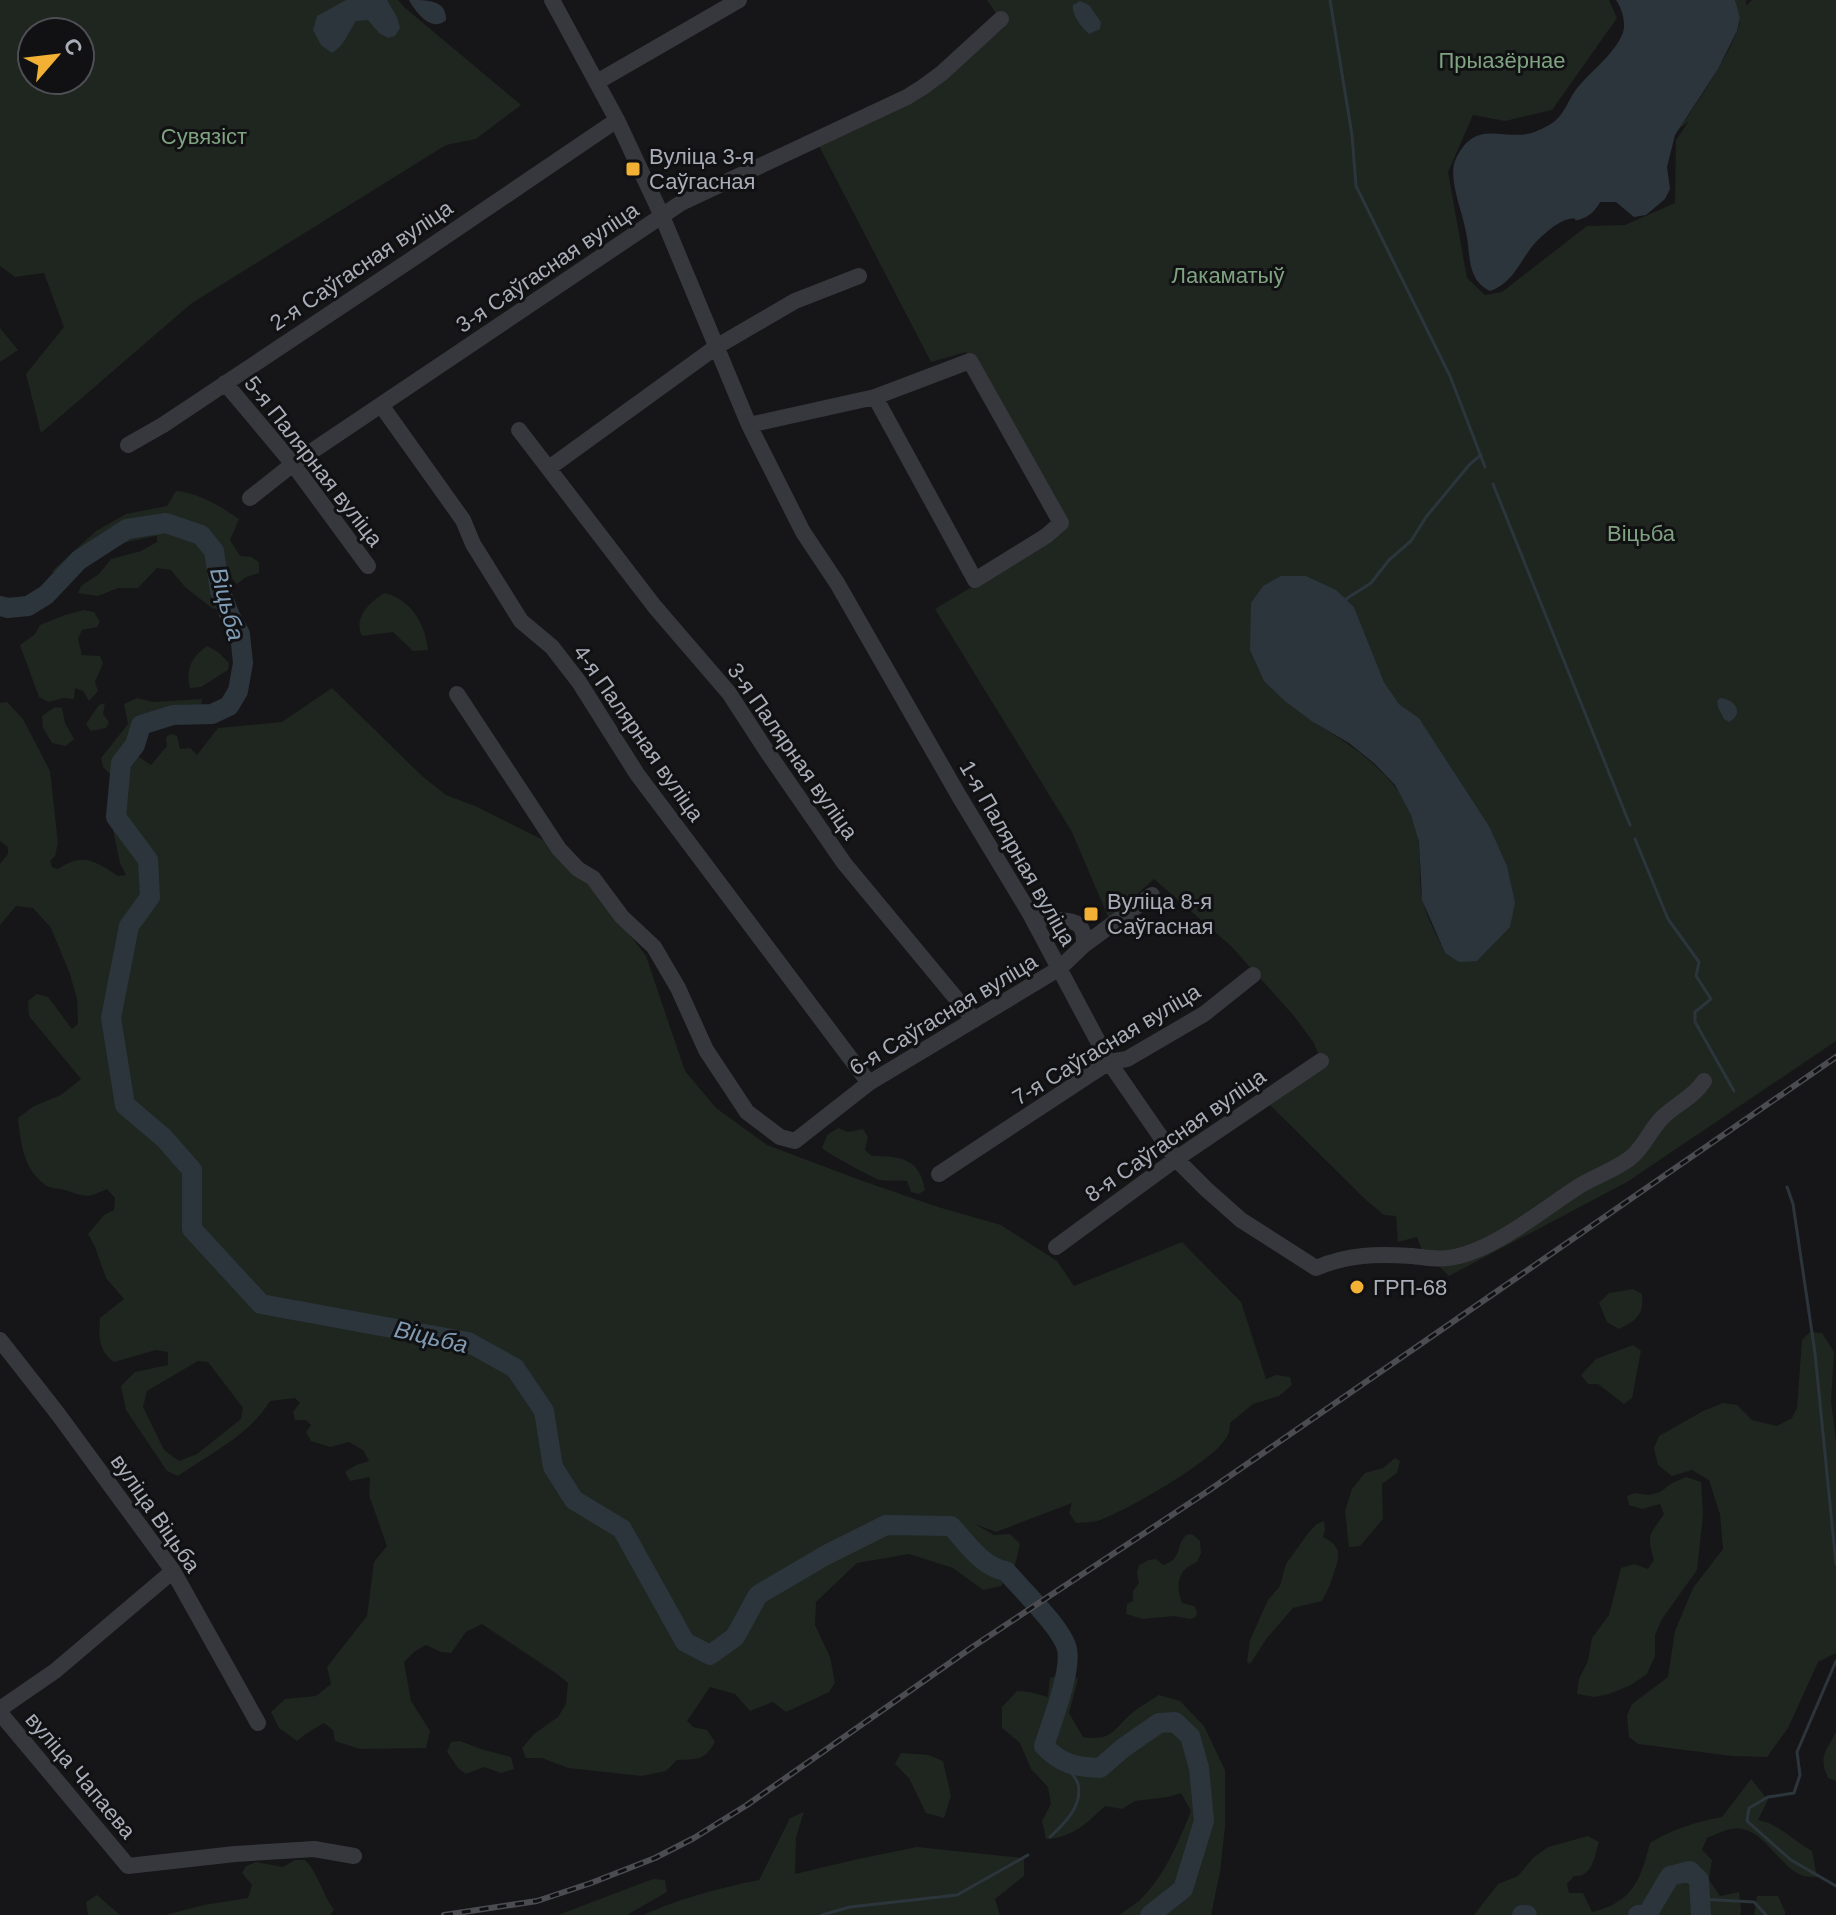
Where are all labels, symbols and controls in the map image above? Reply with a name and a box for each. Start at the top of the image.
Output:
north arrow [16,16,96,96]
text: С [58,34,88,60]
park label: Прыазёрнае [1438,48,1566,73]
park label: Сувязіст [161,124,247,149]
place label: Вуліца 3-я Саўгасная [649,144,755,194]
marker: Вуліца 3-я Саўгасная [624,160,642,178]
street label: 2-я Саўгасная вуліца [265,195,458,336]
street label: 3-я Саўгасная вуліца [451,197,644,338]
park label: Лакаматыў [1172,263,1284,288]
street label: 5-я Палярная вуліца [239,371,388,552]
park label: Віцьба [1607,521,1676,546]
water label: Віцьба [205,564,250,643]
street label: 4-я Палярная вуліца [568,640,709,827]
street label: 3-я Палярная вуліца [722,658,863,845]
street label: 1-я Палярная вуліца [954,756,1081,951]
place label: Вуліца 8-я Саўгасная [1107,889,1213,939]
marker: Вуліца 8-я Саўгасная [1082,905,1100,923]
street label: 6-я Саўгасная вуліца [845,948,1042,1080]
street label: 7-я Саўгасная вуліца [1008,978,1205,1110]
street label: 8-я Саўгасная вуліца [1080,1063,1271,1207]
place label: ГРП-68 [1373,1275,1447,1300]
marker: ГРП-68 [1348,1278,1366,1296]
water label: Віцьба [392,1315,470,1358]
street label: вуліца Віцьба [106,1449,206,1578]
street label: вуліца Чапаева [20,1707,141,1844]

